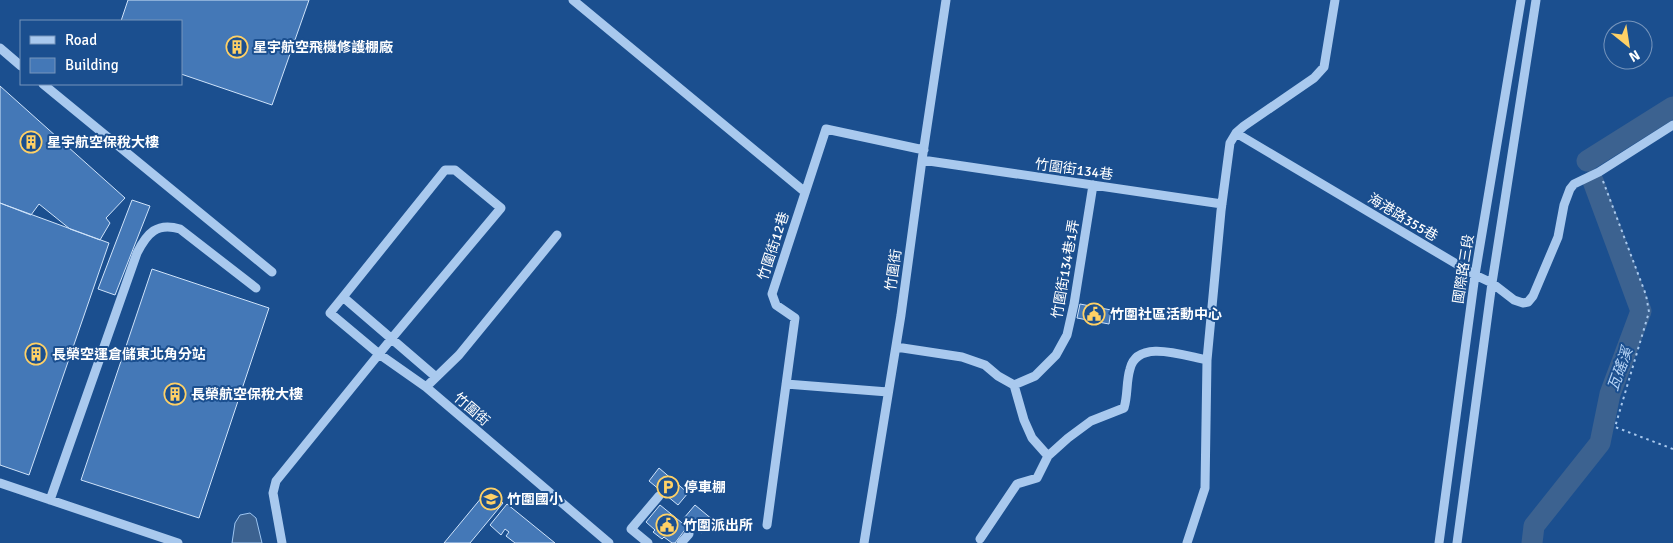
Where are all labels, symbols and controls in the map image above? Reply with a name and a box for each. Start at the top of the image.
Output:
legend [20,20,182,85]
north arrow [1603,20,1653,70]
text: Road [65,31,97,49]
building icon: 星宇航空飛機修護棚廠 [225,35,249,59]
place label: 星宇航空飛機修護棚廠 [253,39,393,56]
text: N [1626,46,1643,66]
text: Building [65,56,119,74]
building icon: 星宇航空保稅大樓 [19,130,43,154]
place label: 星宇航空保稅大樓 [47,134,159,151]
street label: 竹圍街134巷 [1034,156,1114,183]
street label: 海港路355巷 [1365,190,1441,245]
street label: 竹圍街12巷 [754,210,793,283]
street label: 竹圍街134巷1弄 [1048,218,1083,320]
street label: 國際路三段 [1450,233,1477,305]
street label: 竹圍街 [882,248,905,292]
public building icon: 竹圍社區活動中心 [1082,302,1106,326]
place label: 竹圍社區活動中心 [1110,306,1222,323]
building icon: 長榮空運倉儲東北角分站 [24,342,48,366]
water label: 瓦磘溪 [1604,343,1637,393]
place label: 長榮空運倉儲東北角分站 [52,346,206,363]
building icon: 長榮航空保稅大樓 [163,382,187,406]
place label: 長榮航空保稅大樓 [191,386,303,403]
street label: 竹圍街 [450,389,493,430]
parking icon: 停車棚 [656,475,680,499]
place label: 停車棚 [684,479,726,496]
school or university icon: 竹圍國小 [479,487,503,511]
place label: 竹圍國小 [507,491,563,508]
public building icon: 竹圍派出所 [655,513,679,537]
place label: 竹圍派出所 [683,517,753,534]

